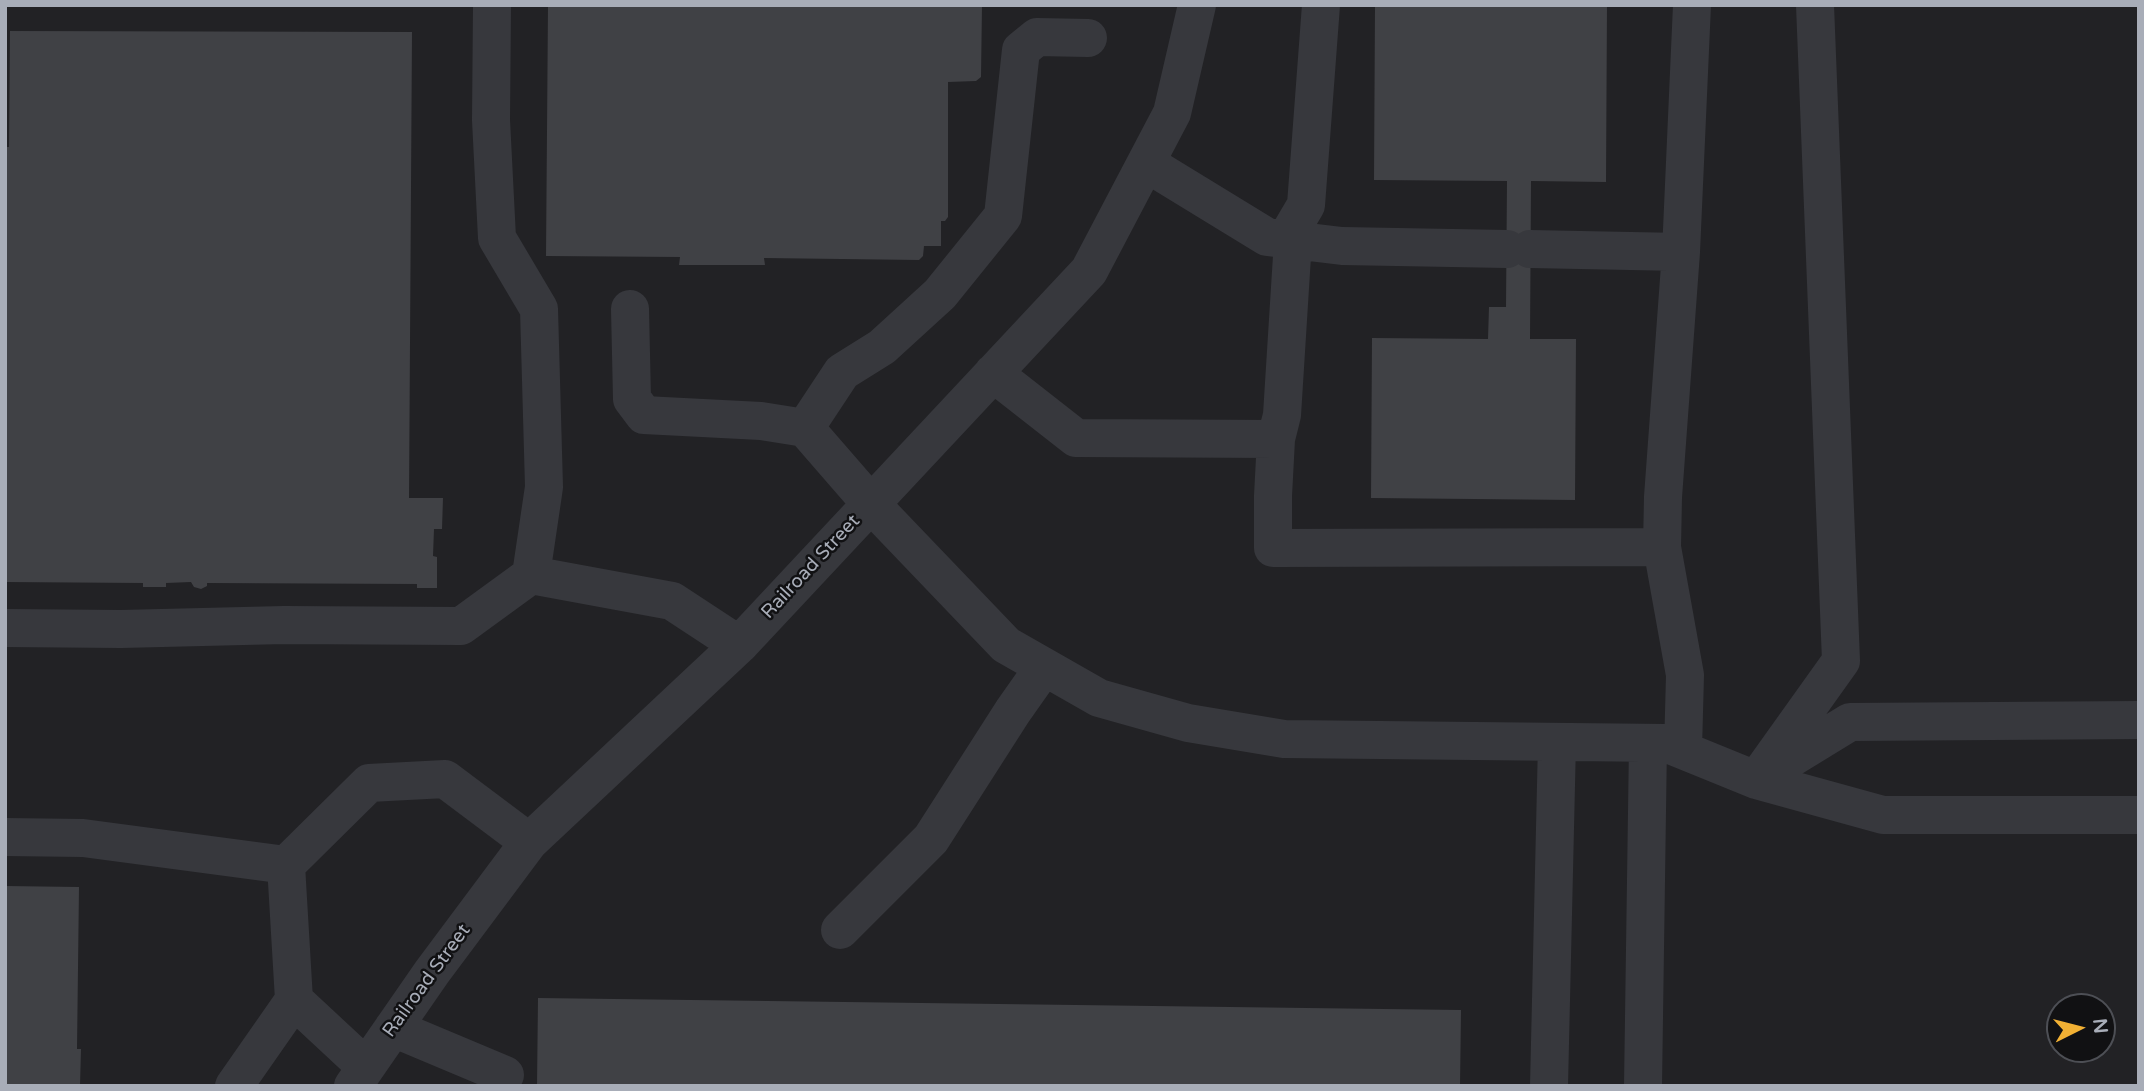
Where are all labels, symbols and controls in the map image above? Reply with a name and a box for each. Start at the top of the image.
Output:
street label: Railroad Street [757,510,865,624]
street label: Railroad Street [378,920,476,1042]
north arrow [2046,993,2116,1063]
text: N [2088,1017,2112,1035]

